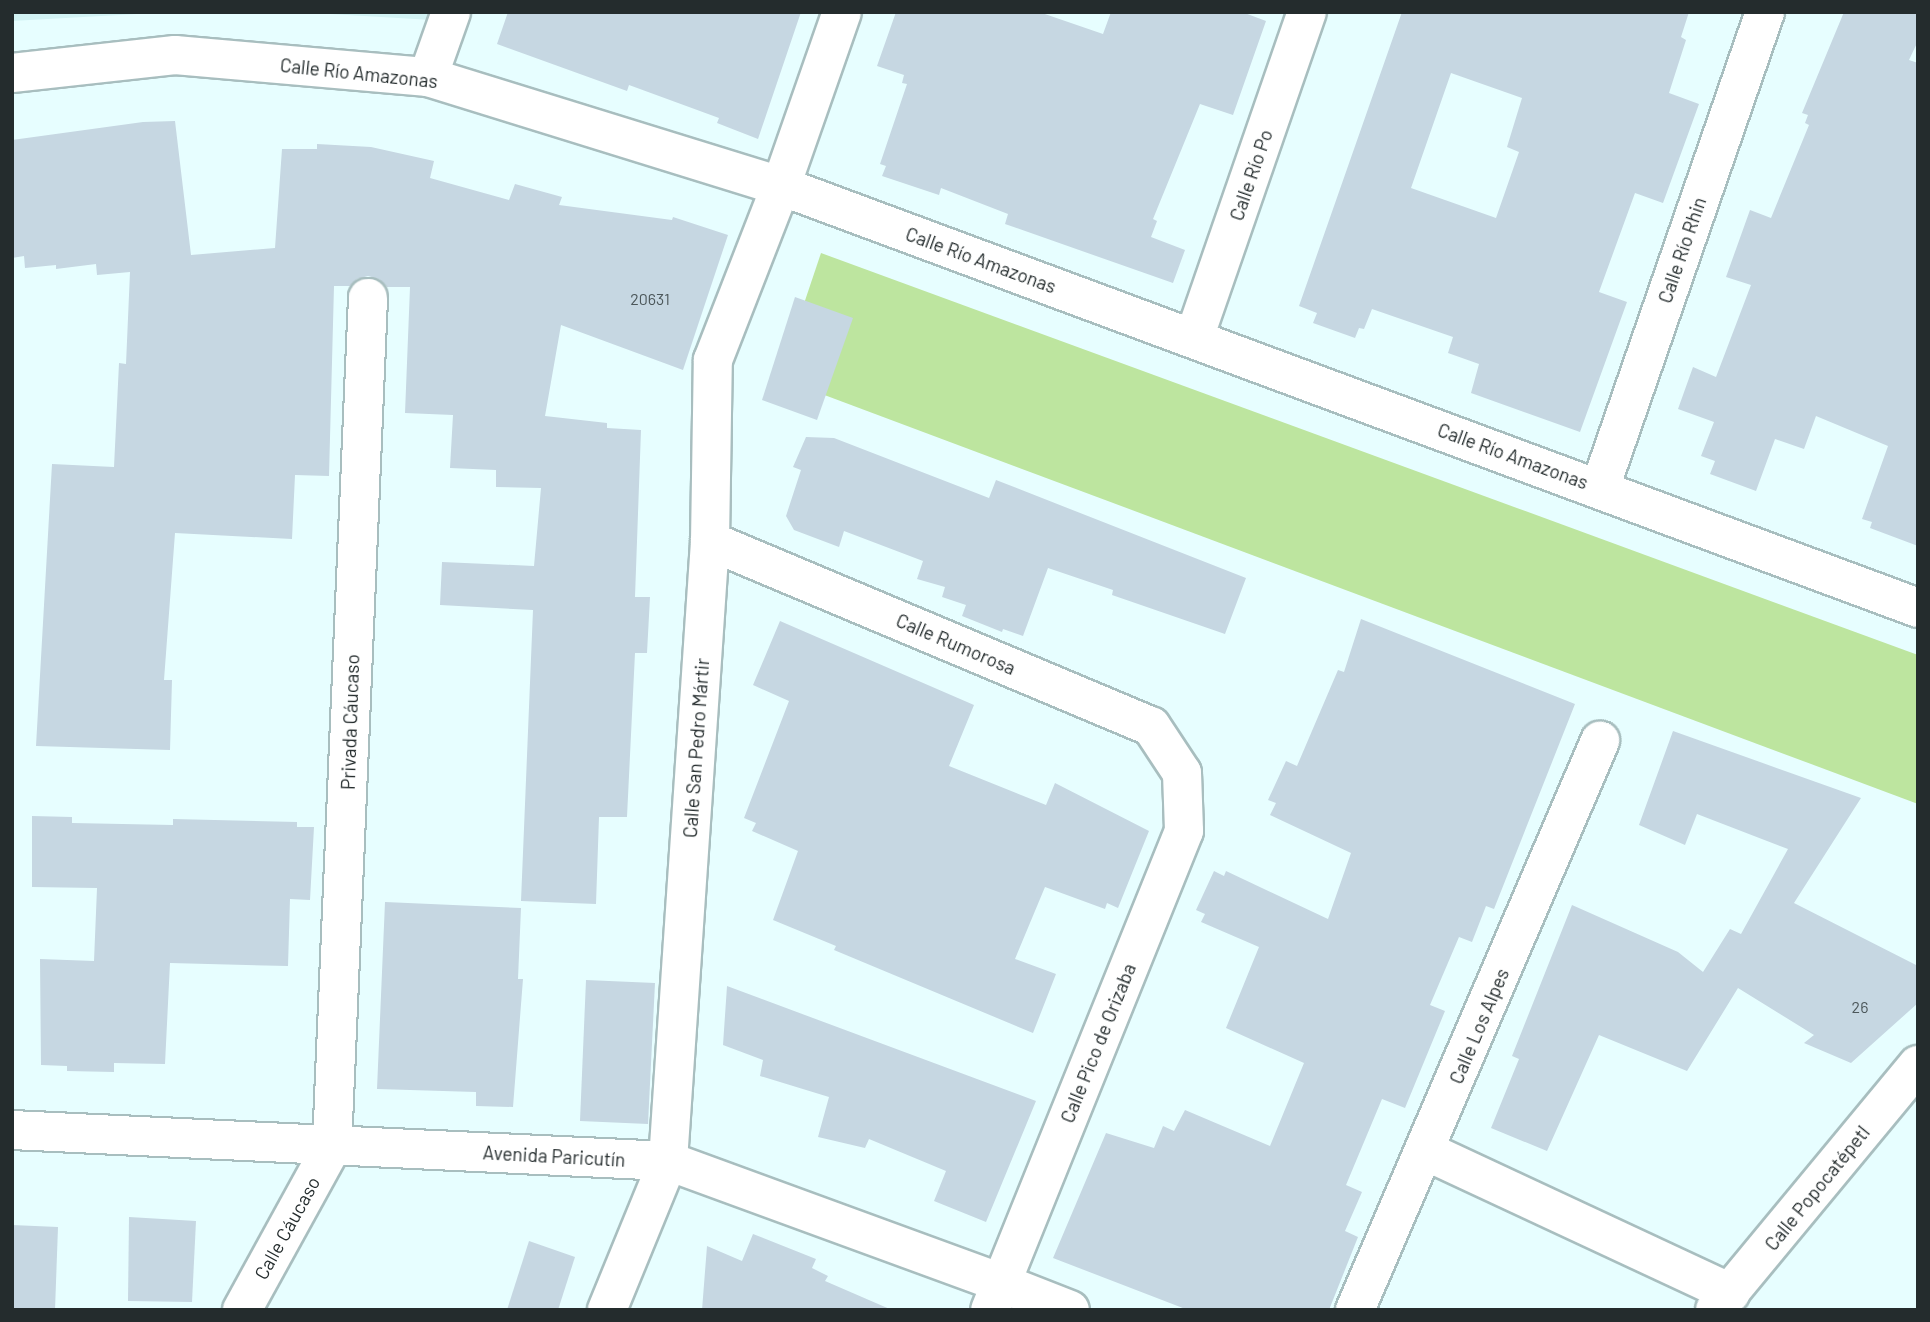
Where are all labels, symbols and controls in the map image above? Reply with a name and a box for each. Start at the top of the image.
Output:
street label: Calle Río Amazonas [279,53,439,93]
street label: Calle Río Po [1225,126,1277,224]
street label: Calle Río Rhin [1653,194,1711,306]
street label: Calle Río Amazonas [903,222,1059,298]
house number: 20631 [630,289,670,309]
street label: Calle Río Amazonas [1435,418,1591,494]
street label: Calle Rumorosa [893,609,1019,679]
street label: Privada Cáucaso [336,654,364,790]
street label: Calle San Pedro Mártir [678,657,714,839]
street label: Calle Pico de Orizaba [1056,960,1140,1126]
street label: Calle Los Alpes [1444,965,1514,1087]
house number: 26 [1852,997,1868,1017]
street label: Calle Popocatépetl [1760,1121,1874,1255]
street label: Avenida Paricutín [482,1141,626,1171]
street label: Calle Cáucaso [249,1173,325,1283]

